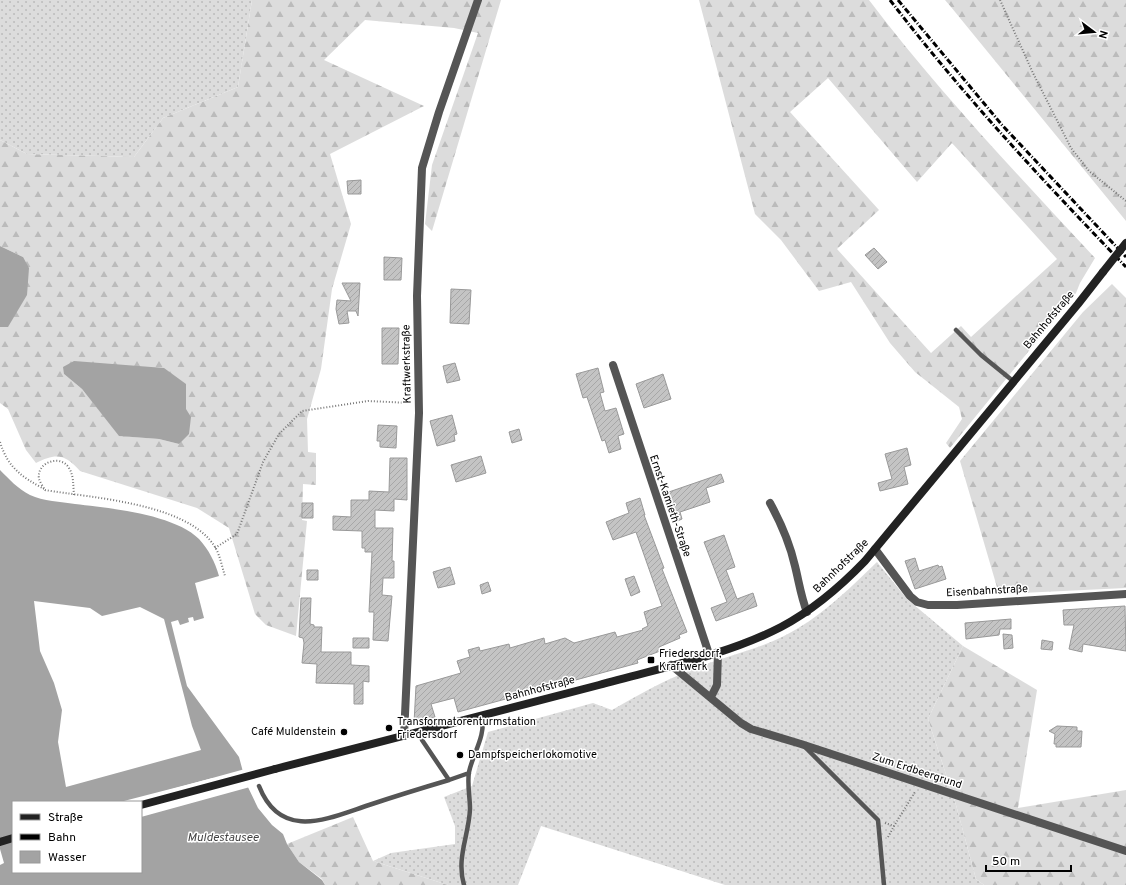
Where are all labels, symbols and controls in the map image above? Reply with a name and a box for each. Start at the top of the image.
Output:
north arrow [1074,12,1114,52]
text: N [1095,29,1110,40]
street label: Bahnhofstraße [1020,288,1078,352]
street label: Kraftwerkstraße [399,324,415,404]
street label: Ernst-Kamieth-Straße [646,453,694,559]
street label: Bahnhofstraße [810,536,872,596]
street label: Eisenbahnstraße [946,582,1028,600]
place label: Friedersdorf, Kraftwerk [659,647,722,674]
marker: Friedersdorf, Kraftwerk [646,655,656,665]
street label: Bahnhofstraße [503,673,577,705]
place label: Transformatorenturmstation Friedersdorf [397,715,536,742]
marker: Transformatorenturmstation Friedersdorf [384,723,394,733]
place label: Café Muldenstein [251,725,336,739]
marker: Café Muldenstein [339,727,349,737]
place label: Dampfspeicherlokomotive [468,748,597,762]
marker: Dampfspeicherlokomotive [455,750,465,760]
street label: Zum Erdbeergrund [870,750,964,792]
legend [12,801,142,873]
text: Straße [48,810,83,826]
text: Bahn [48,830,76,846]
water label: Muldestausee [187,830,259,846]
scale bar [986,847,1071,873]
text: Wasser [48,850,87,866]
text: 50 m [992,854,1020,870]

